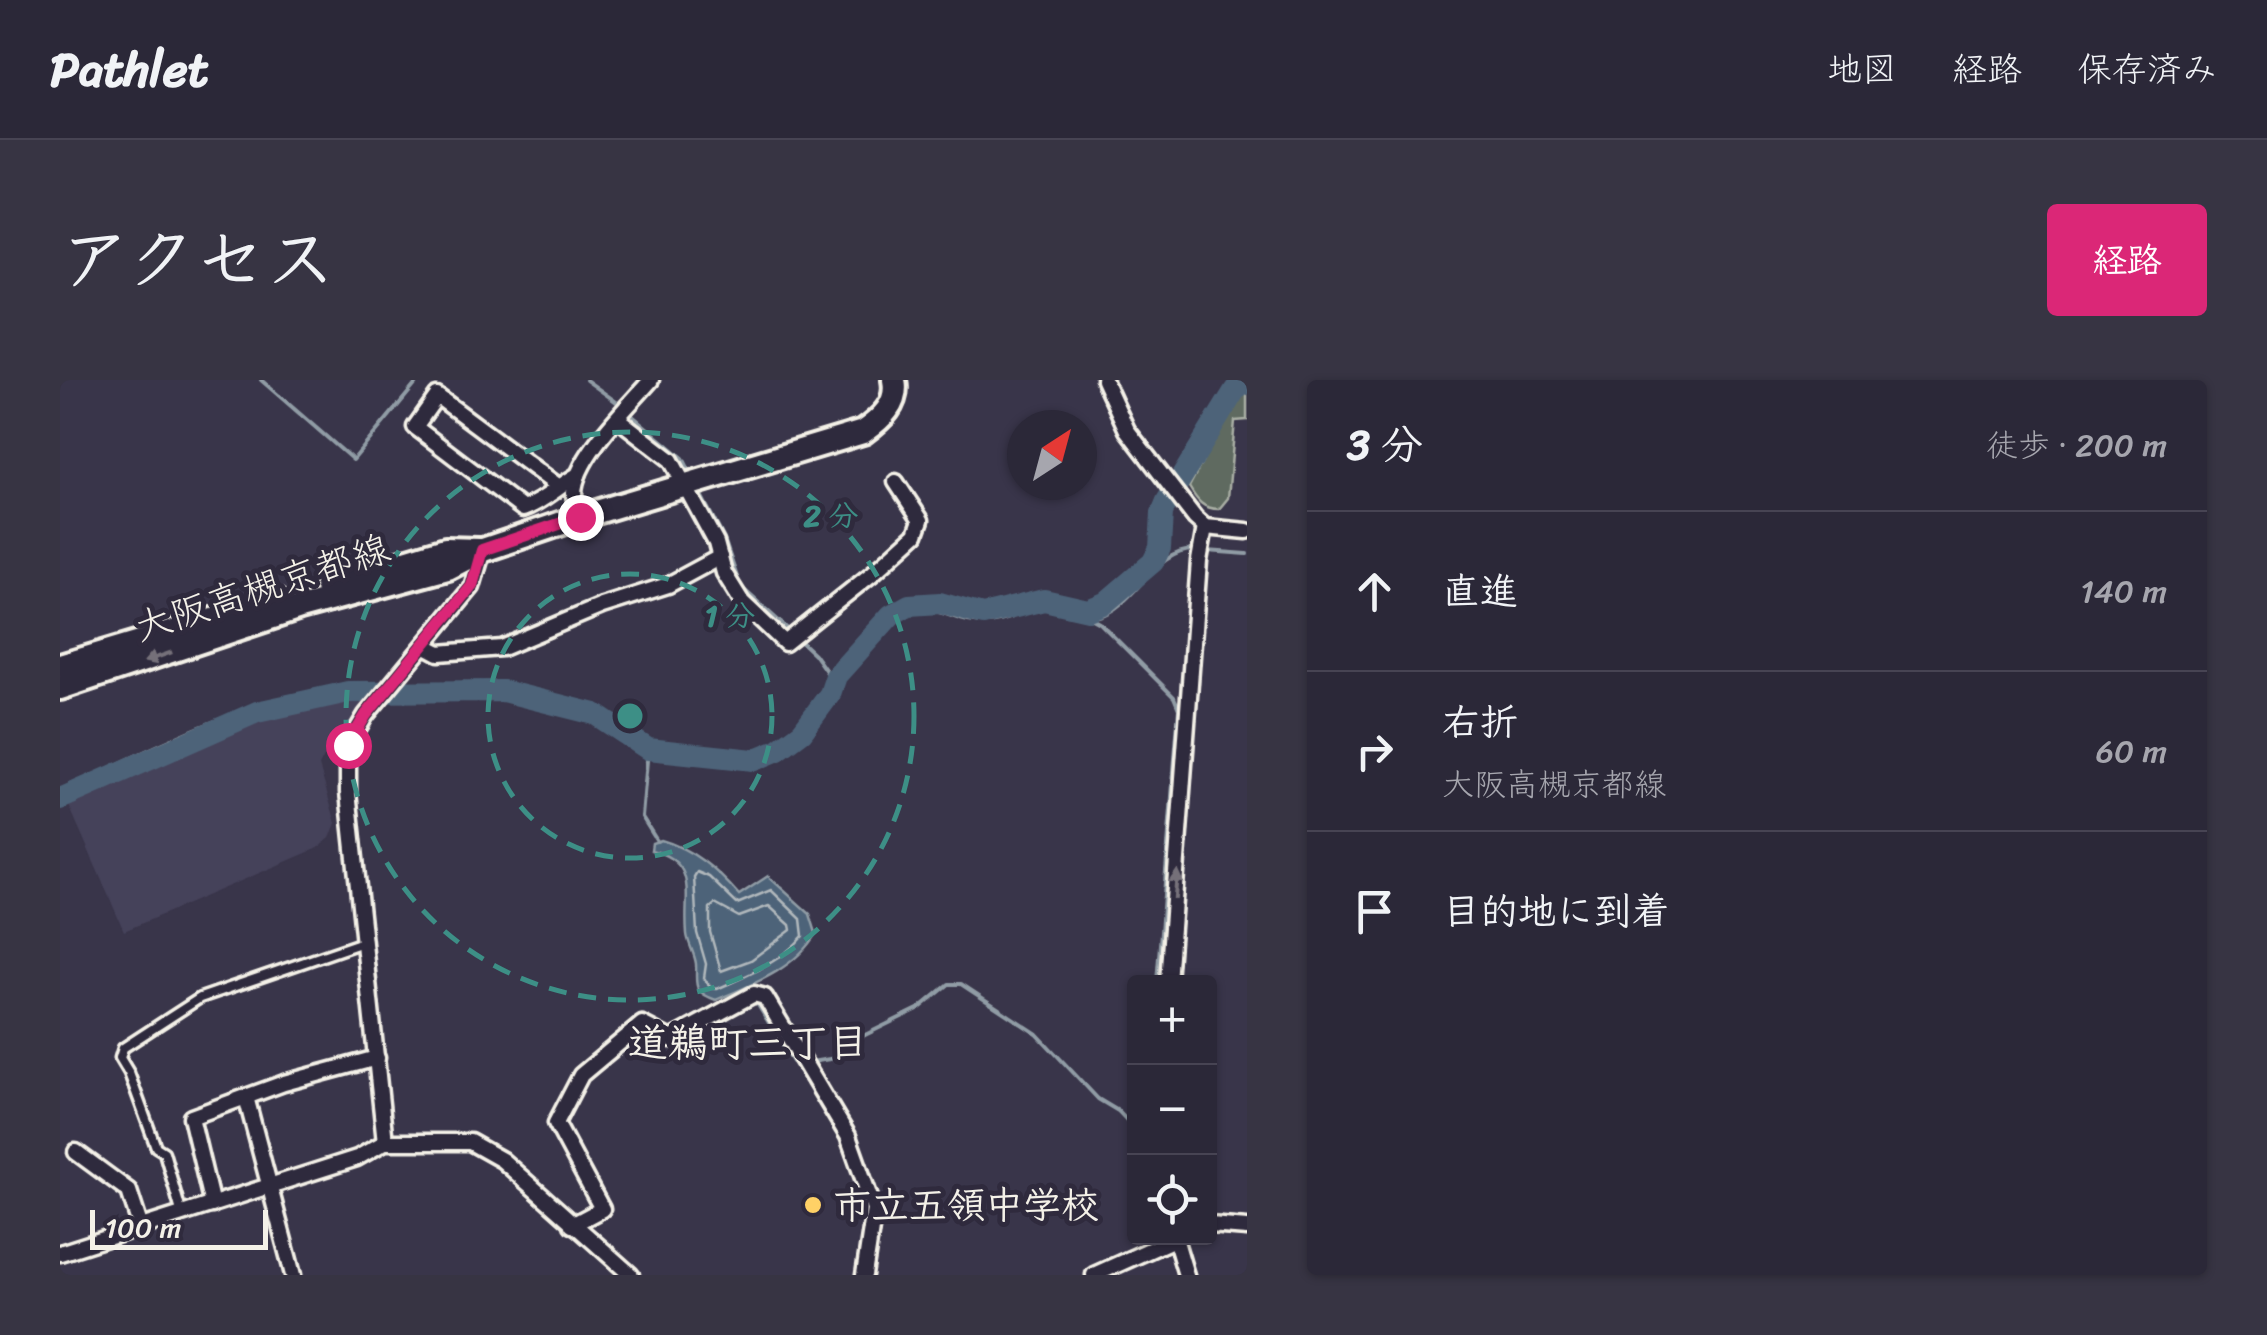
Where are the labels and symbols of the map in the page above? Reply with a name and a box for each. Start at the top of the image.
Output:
north arrow [1007,410,1097,500]
text: 2 分 [803,489,859,543]
route end [558,495,604,541]
street label: 大阪高槻京都線 [125,515,399,661]
text: 1 分 [705,589,755,643]
one-way arrow [143,650,173,665]
centre of rings [612,698,648,734]
route start [326,723,372,769]
one-way arrow [1168,869,1184,901]
district label: 道鵜町三丁目 [628,1007,868,1078]
place label: 市立五領中学校 [833,1172,1099,1239]
marker: 市立五領中学校 [802,1194,824,1216]
scale bar [90,1205,268,1250]

